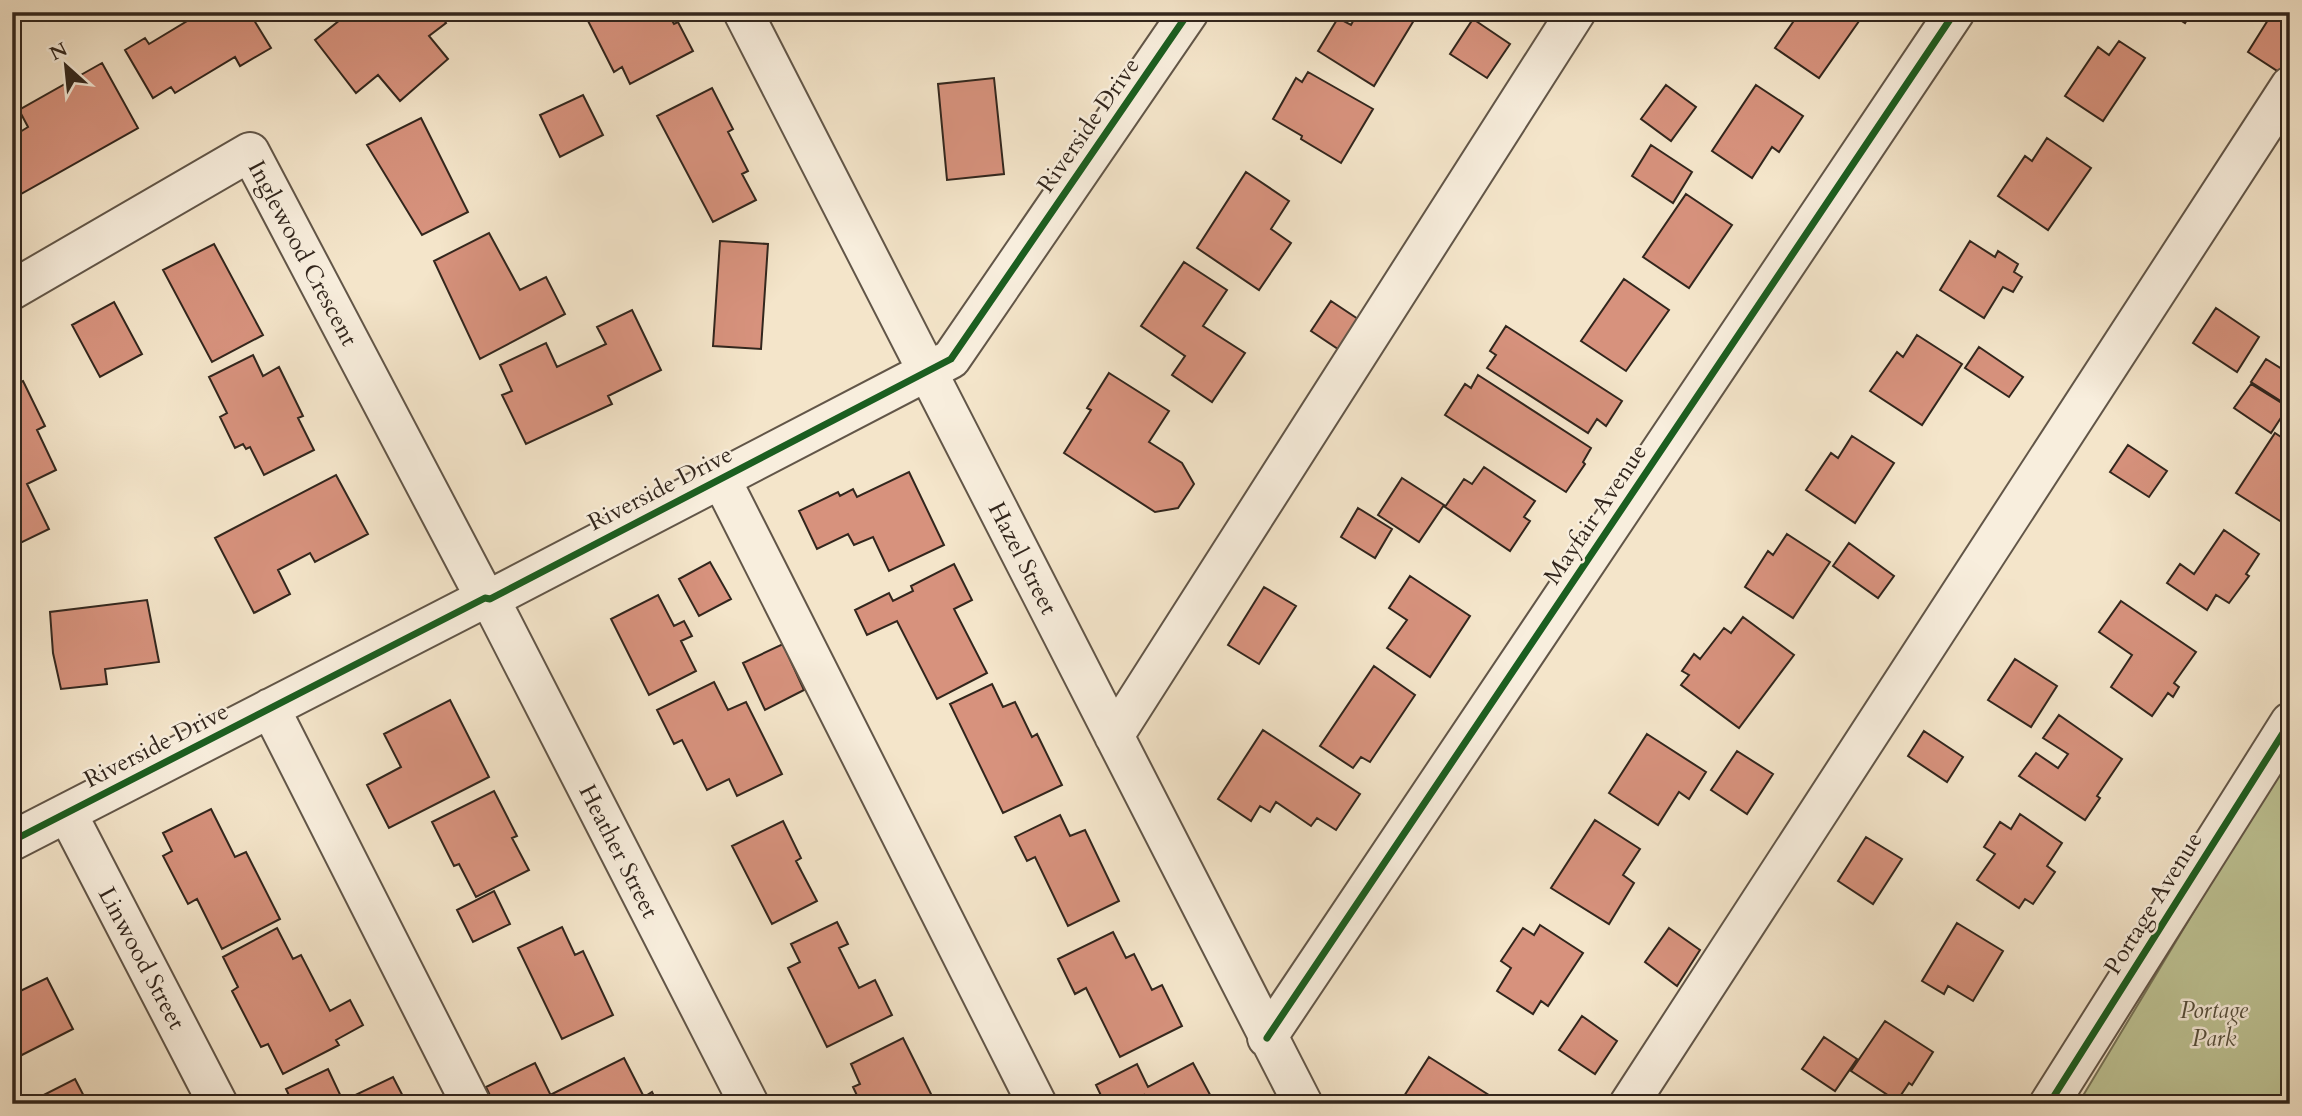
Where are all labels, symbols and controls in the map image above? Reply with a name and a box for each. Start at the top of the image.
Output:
north arrow [32,32,102,102]
text: N [45,36,72,67]
street label: Riverside Drive [1030,51,1147,200]
street label: Inglewood Crescent [240,155,366,352]
street label: Mayfair Avenue [1536,437,1655,591]
street label: Riverside Drive [582,438,738,539]
street label: Hazel Street [980,496,1065,621]
street label: Riverside Drive [78,695,234,796]
street label: Heather Street [571,779,667,924]
street label: Portage Avenue [2096,826,2210,981]
street label: Linwood Street [90,881,193,1036]
park label: Portage Park [2180,994,2249,1055]

